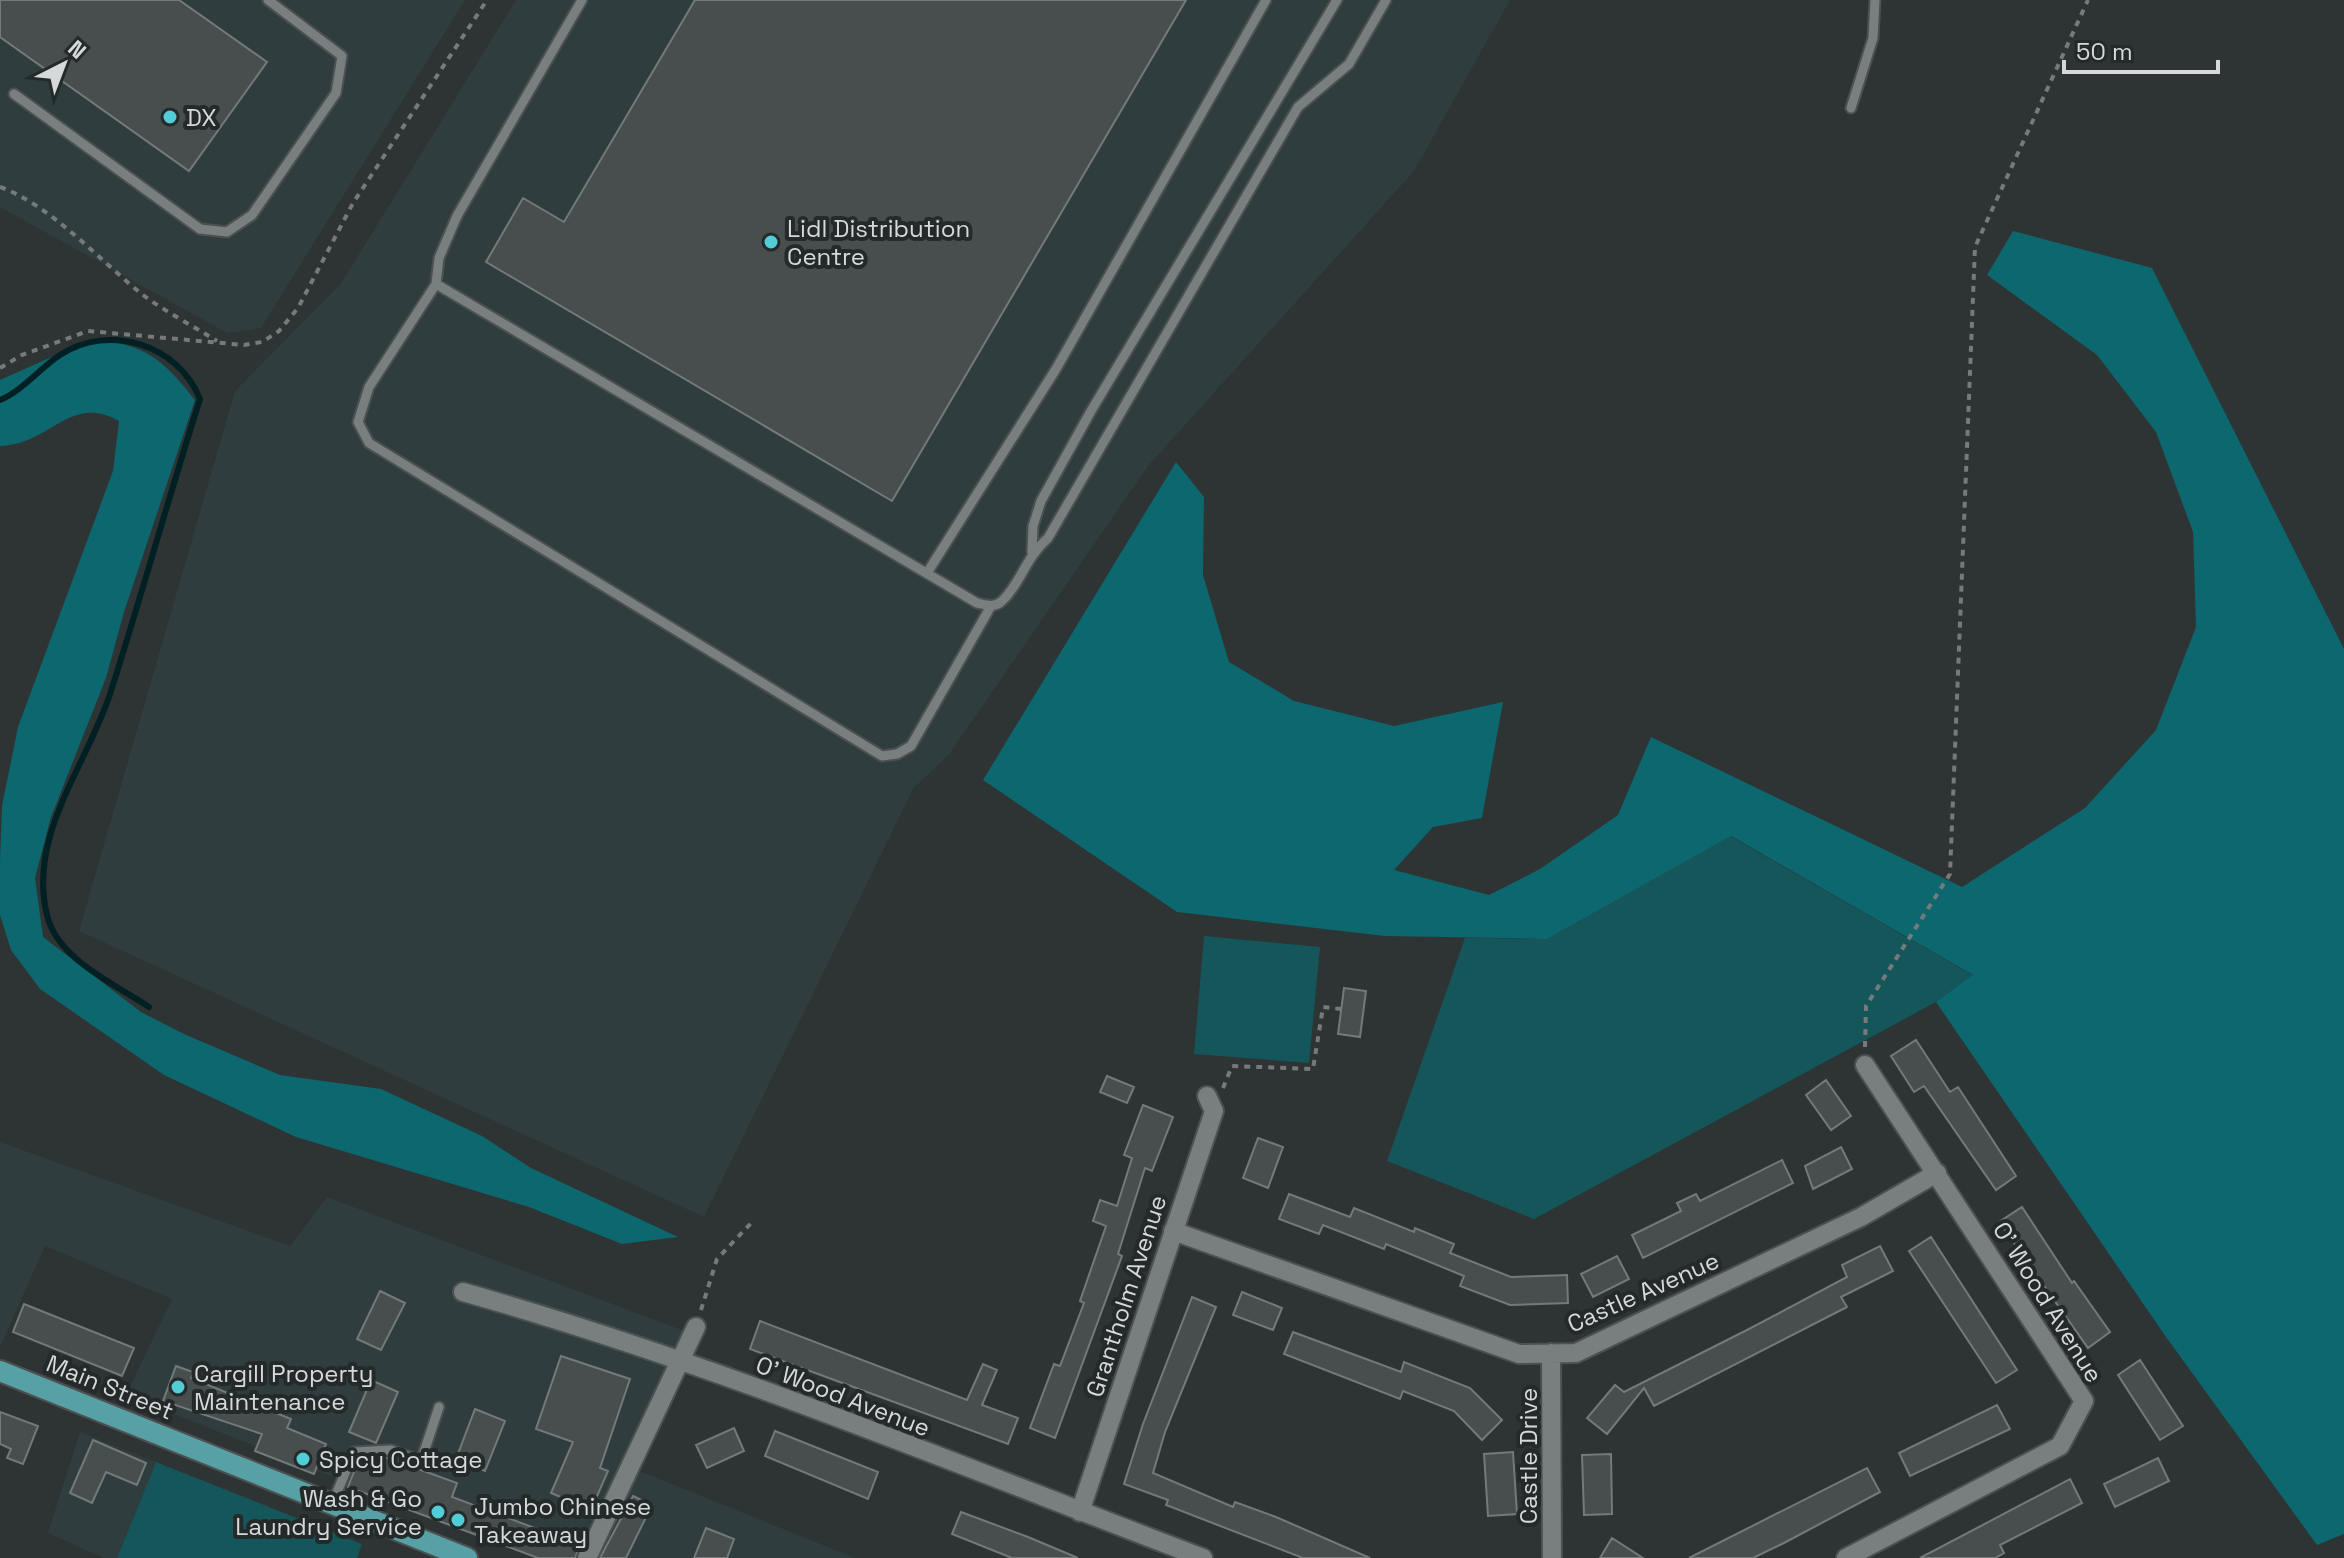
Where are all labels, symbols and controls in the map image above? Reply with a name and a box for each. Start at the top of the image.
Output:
north arrow [24,24,104,104]
scale bar [2064,24,2218,74]
text: N [63,34,92,64]
text: 50 m [2076,36,2133,67]
place label: DX [186,102,217,133]
marker: DX [161,108,179,126]
place label: Lidl Distribution Centre [787,213,970,272]
marker: Lidl Distribution Centre [762,233,780,251]
street label: Grantholm Avenue [1079,1191,1173,1401]
street label: O' Wood Avenue [1986,1216,2110,1388]
street label: Castle Avenue [1562,1245,1724,1339]
street label: Main Street [42,1347,178,1427]
street label: O' Wood Avenue [751,1349,935,1443]
place label: Cargill Property Maintenance [194,1358,373,1417]
marker: Cargill Property Maintenance [169,1378,187,1396]
street label: Castle Drive [1513,1388,1544,1524]
place label: Spicy Cottage [319,1444,482,1475]
marker: Spicy Cottage [294,1450,312,1468]
place label: Wash & Go Laundry Service [235,1483,422,1542]
place label: Jumbo Chinese Takeaway [474,1491,651,1550]
marker: Wash & Go Laundry Service [429,1503,447,1521]
marker: Jumbo Chinese Takeaway [449,1511,467,1529]

